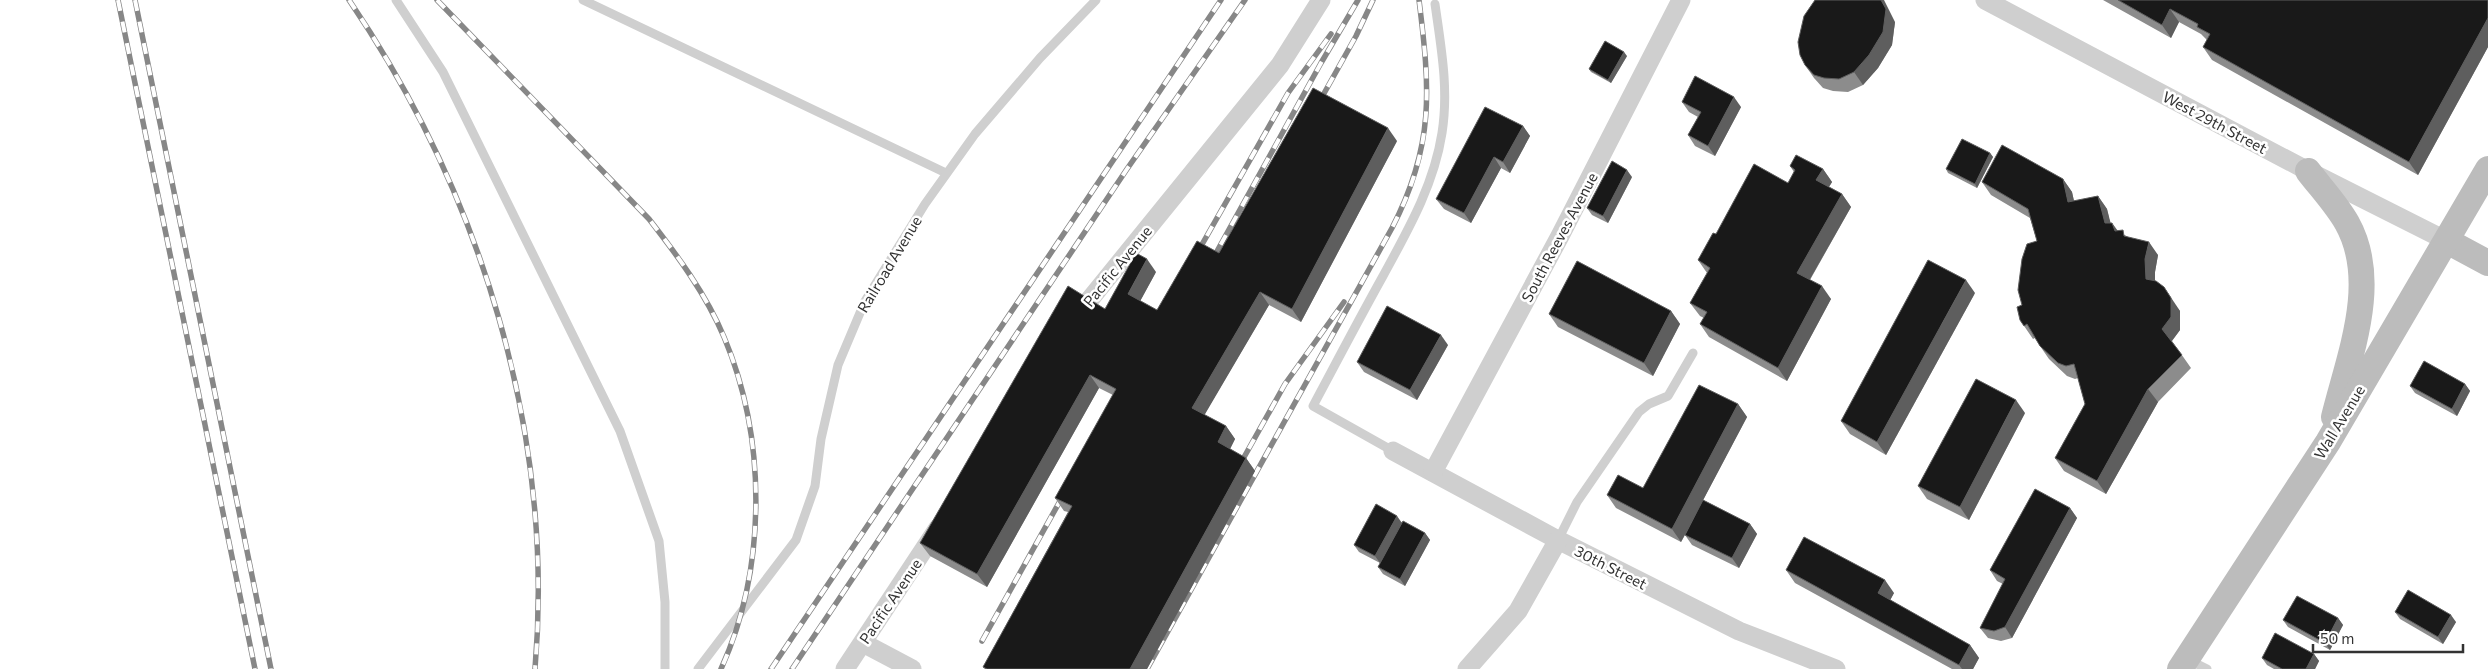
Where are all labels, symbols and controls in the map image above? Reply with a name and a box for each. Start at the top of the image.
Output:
street label: West 29th Street [2160,87,2270,157]
street label: South Reeves Avenue [1517,169,1601,305]
street label: Railroad Avenue [853,212,925,316]
street label: Pacific Avenue [1079,222,1155,310]
street label: Wall Avenue [2310,382,2368,462]
street label: 30th Street [1572,541,1650,593]
street label: Pacific Avenue [855,555,925,647]
scale bar [2313,622,2463,654]
text: 50 m [2320,629,2354,647]

